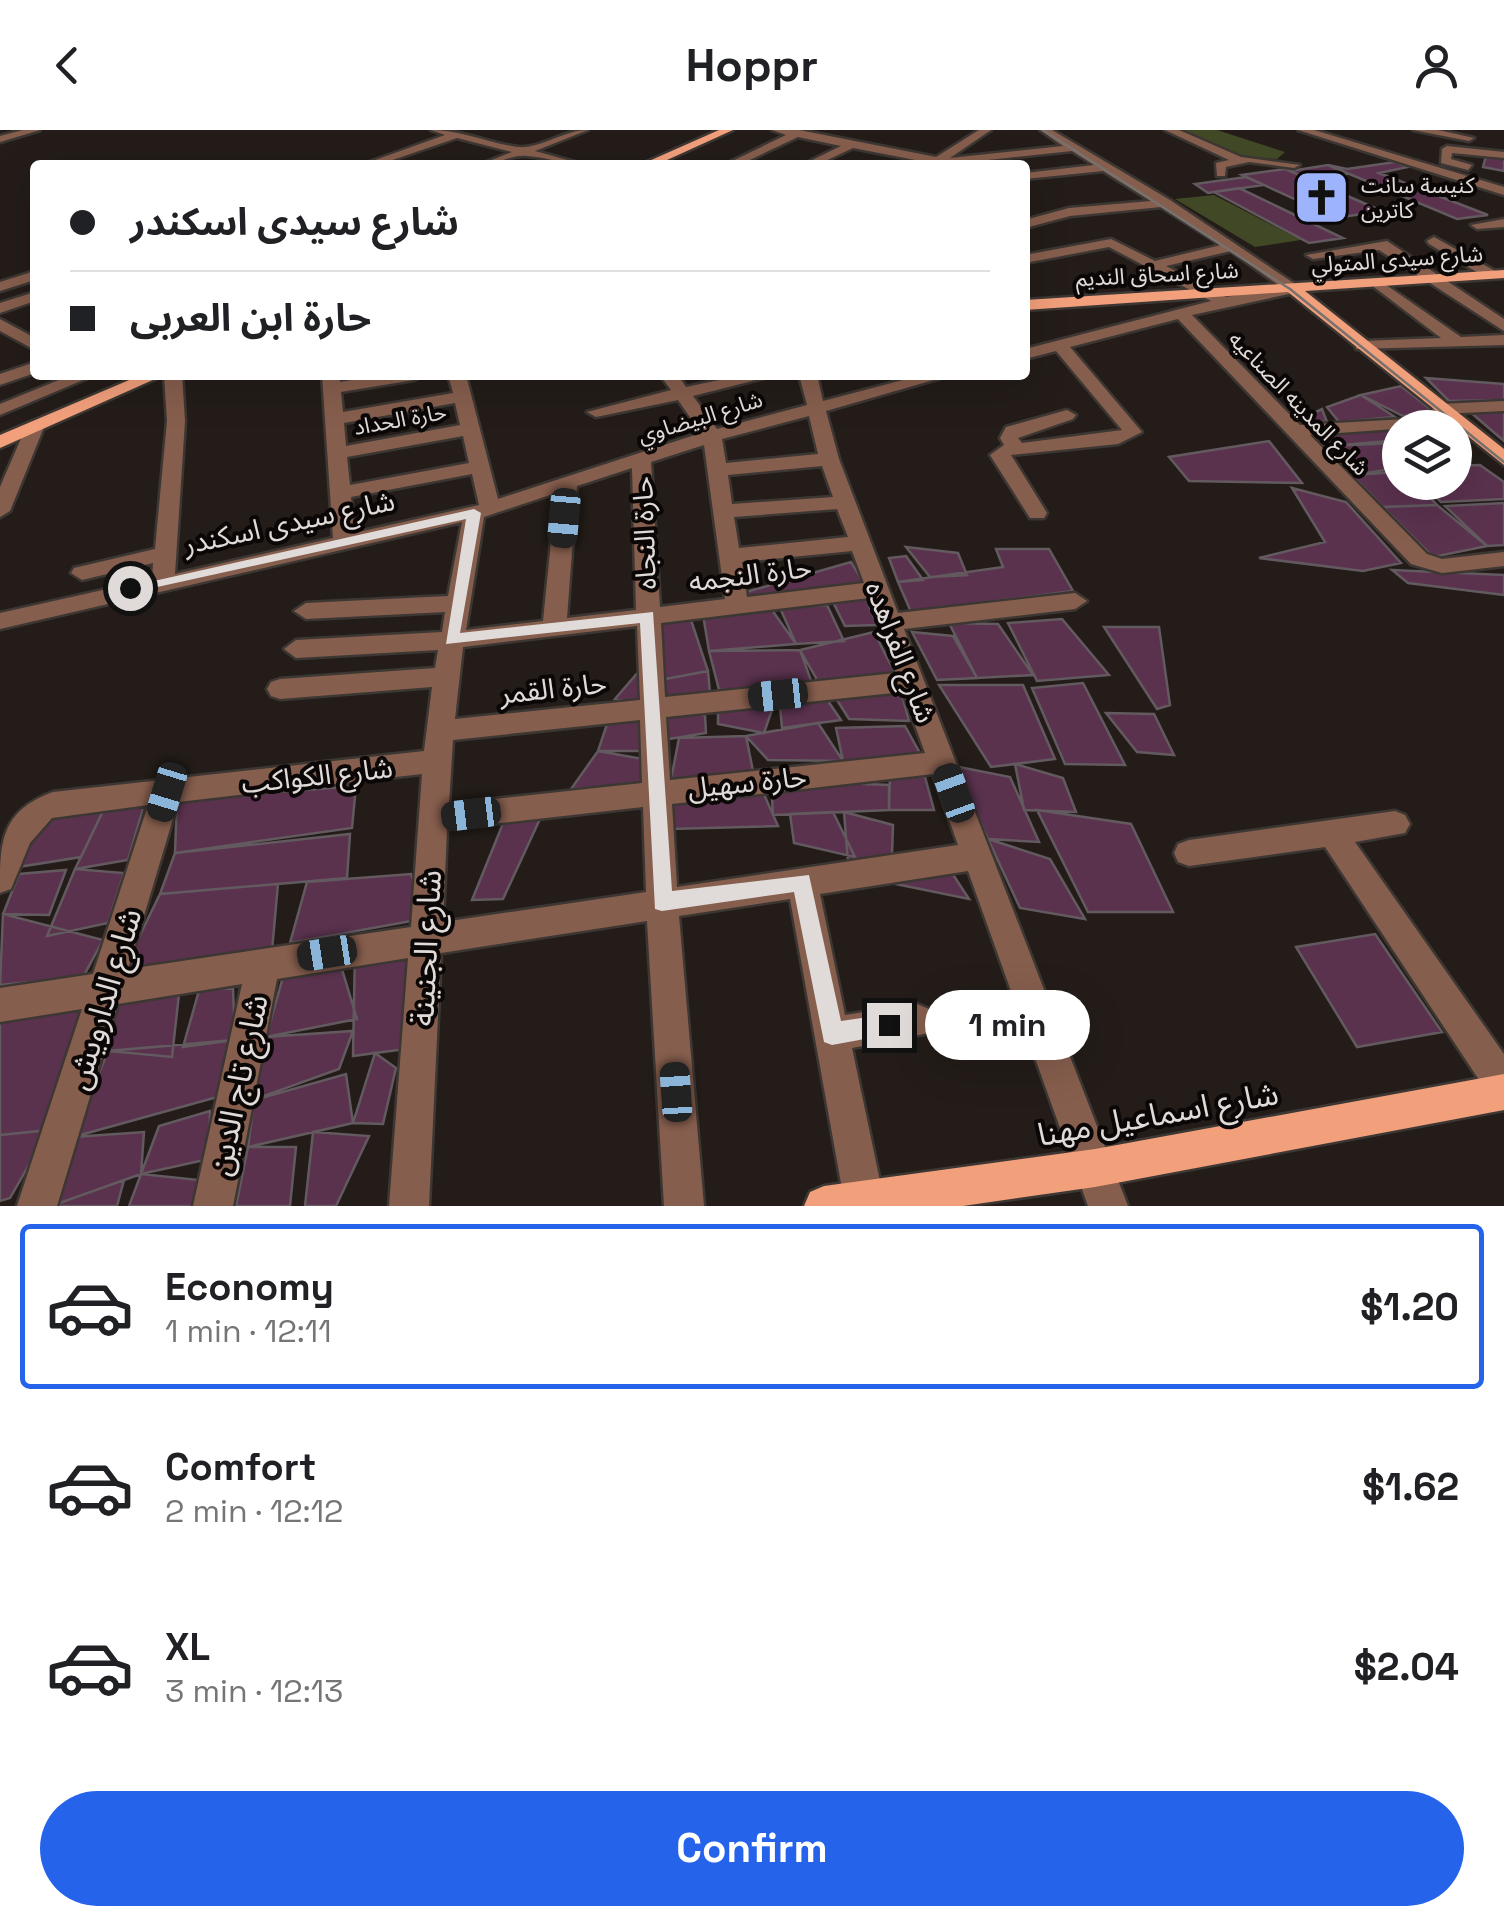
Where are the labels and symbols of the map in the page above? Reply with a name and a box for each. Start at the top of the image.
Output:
church icon: كنيسة سانت كاترين [1292,168,1352,228]
place label: كنيسة سانت كاترين [1361,171,1475,224]
street label: شارع سيدى المتولي [1310,239,1484,282]
street label: شارع اسحاق النديم [1075,256,1239,295]
street label: شارع المدينه الصناعيه [1221,325,1375,483]
street label: شارع البيضاوي [634,385,767,452]
street label: حارة الحداد [352,397,449,441]
street label: حارة النجاه [624,476,664,590]
street label: شارع سيدى اسكندر [179,482,399,565]
car [546,487,582,549]
street label: حارة النجمه [687,549,813,599]
route start [108,566,153,611]
street label: شارع الفراهده [855,576,944,729]
street label: حارة القمر [497,664,608,712]
car [747,677,809,713]
street label: شارع الكواكب [240,749,395,804]
street label: حارة سهيل [686,758,808,806]
car [144,759,190,825]
car [930,760,978,826]
car [439,795,503,833]
street label: شارع الجنينة [402,869,454,1027]
street label: شارع الدارويش [57,904,154,1096]
car [295,933,359,973]
callout: 1 min [924,990,1089,1060]
street label: شارع تاج الدين [199,991,281,1180]
route end [867,1003,912,1048]
car [659,1061,693,1123]
street label: شارع اسماعيل مهنا [1034,1073,1282,1159]

